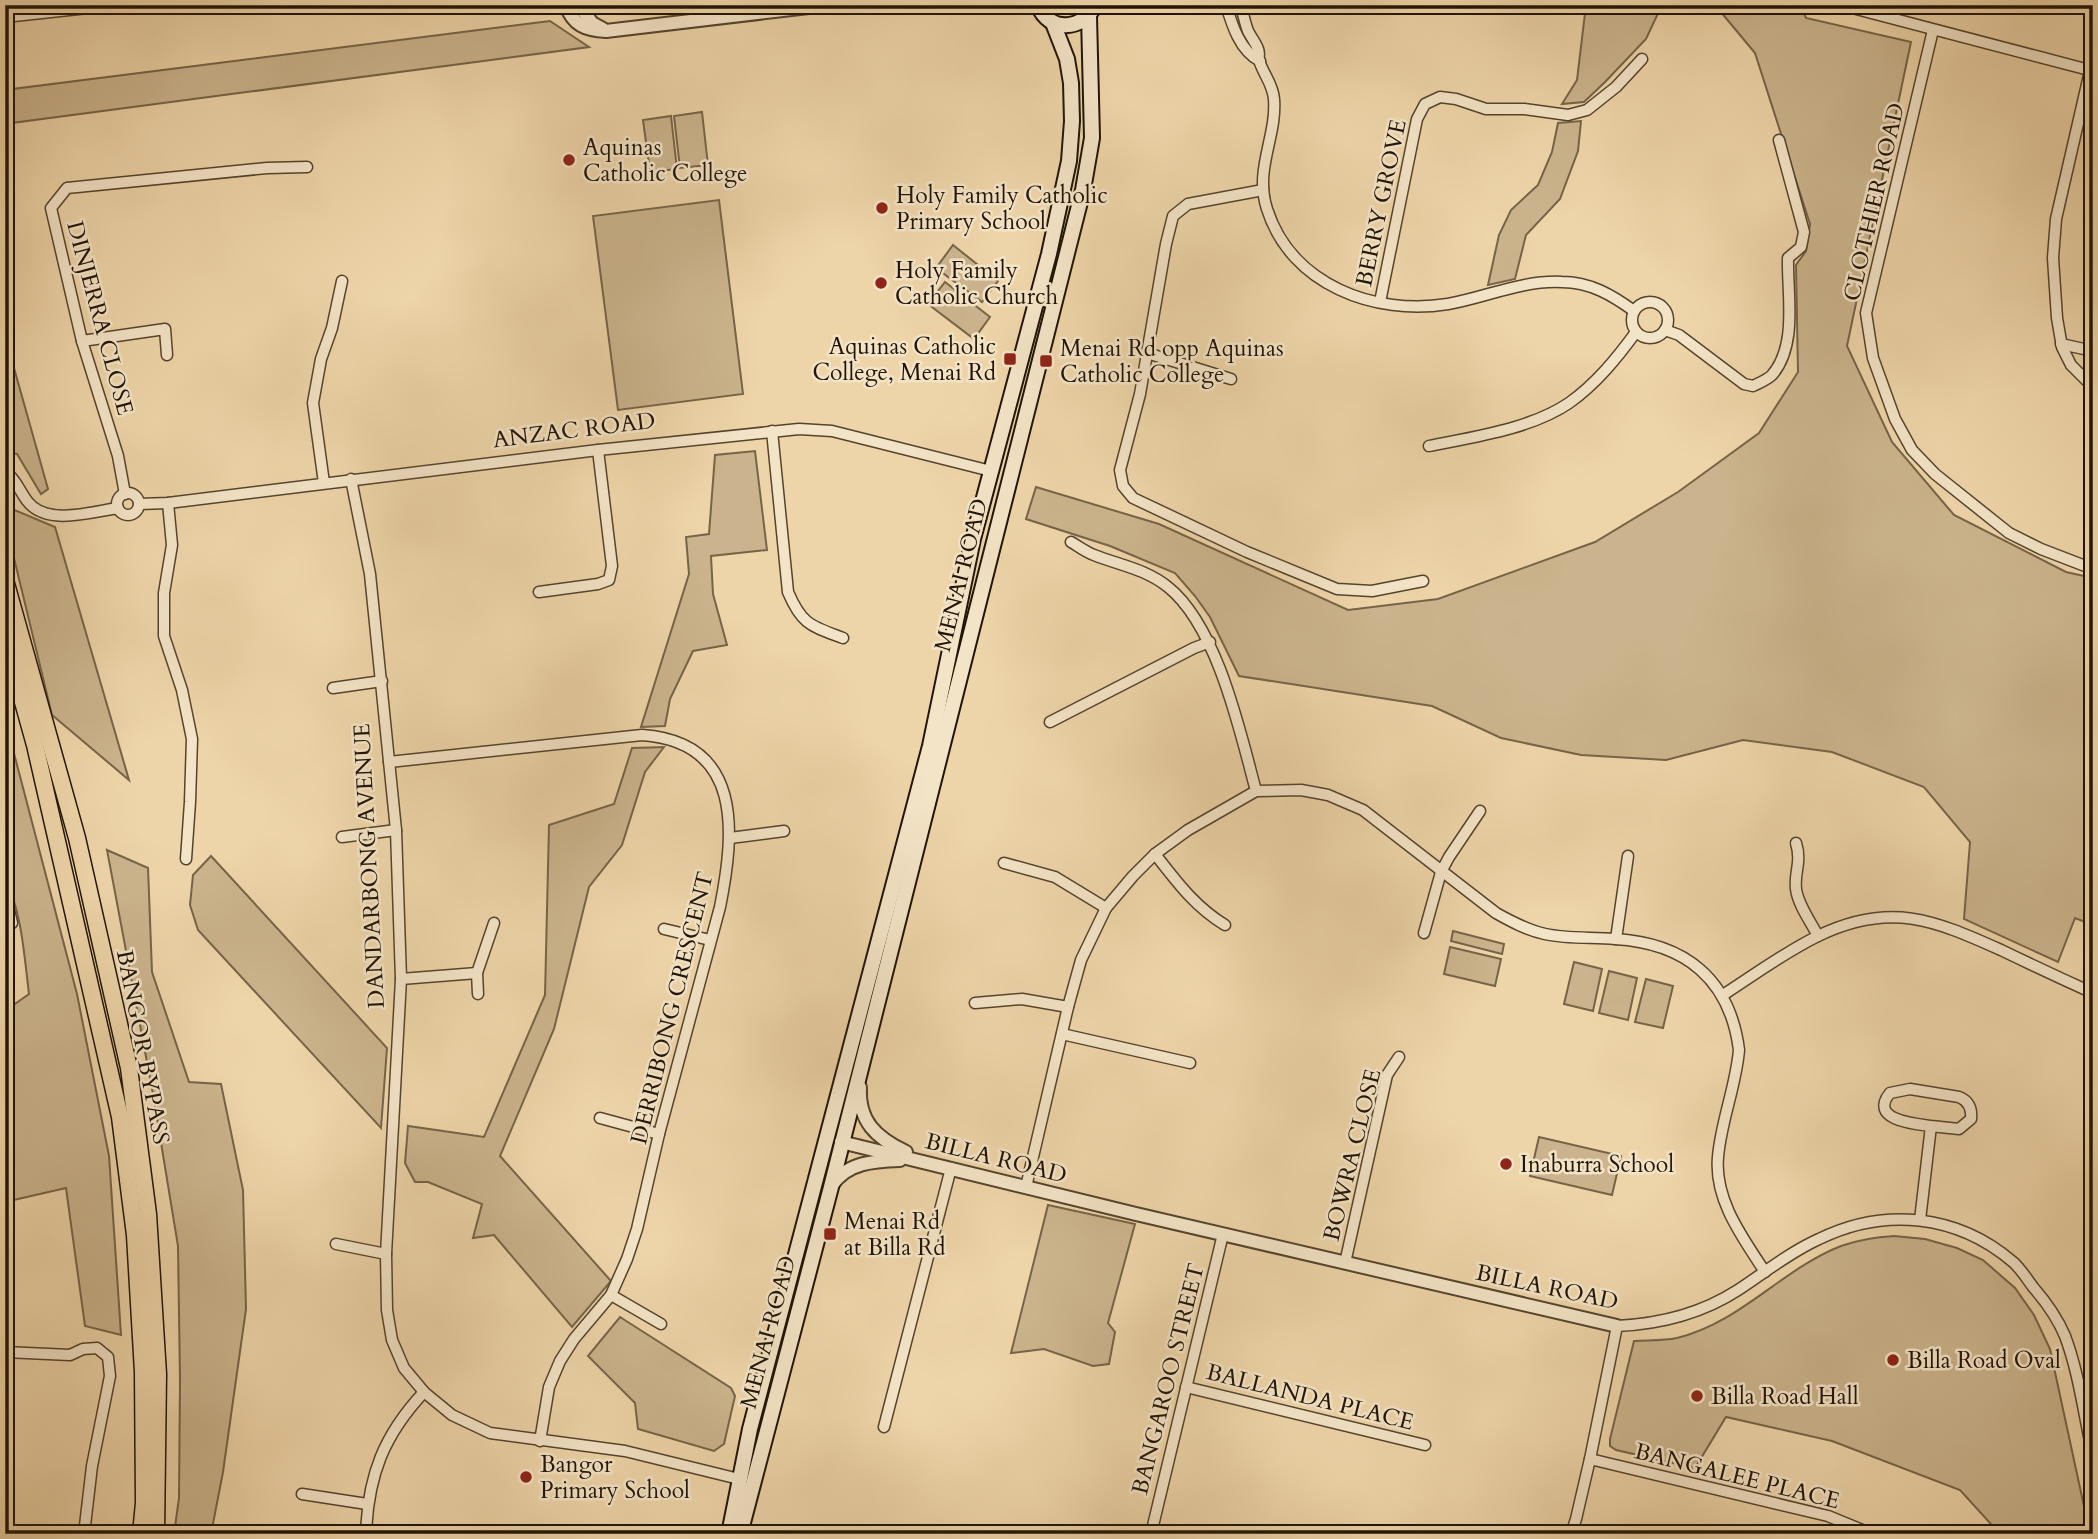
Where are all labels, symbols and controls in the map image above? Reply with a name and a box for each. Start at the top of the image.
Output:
street label: CLOTHIER ROAD [1836,100,1912,304]
street label: BERRY GROVE [1348,117,1414,289]
place label: Aquinas Catholic College [583,132,747,189]
marker: Aquinas Catholic College [561,152,577,168]
place label: Holy Family Catholic Primary School [896,180,1108,237]
marker: Holy Family Catholic Primary School [874,200,890,216]
street label: DINJERRA CLOSE [59,218,141,418]
place label: Holy Family Catholic Church [895,255,1059,312]
marker: Holy Family Catholic Church [873,275,889,291]
place label: Aquinas Catholic College, Menai Rd [813,331,997,388]
place label: Menai Rd opp Aquinas Catholic College [1060,333,1284,390]
marker: Aquinas Catholic College, Menai Rd [1002,351,1018,367]
marker: Menai Rd opp Aquinas Catholic College [1038,353,1054,369]
street label: ANZAC ROAD [491,405,657,455]
street label: MENAI ROAD [927,495,995,655]
street label: DANDARBONG AVENUE [346,723,392,1009]
street label: DERRIBONG CRESCENT [623,868,721,1147]
street label: BANGOR BYPASS [109,947,177,1147]
street label: BOWRA CLOSE [1316,1066,1388,1244]
street label: BILLA ROAD [922,1125,1070,1191]
place label: Inaburra School [1520,1149,1674,1180]
marker: Inaburra School [1498,1156,1514,1172]
place label: Menai Rd at Billa Rd [844,1206,946,1263]
marker: Menai Rd at Billa Rd [822,1226,838,1242]
street label: MENAI ROAD [733,1252,803,1412]
street label: BILLA ROAD [1473,1257,1621,1317]
street label: BANGAROO STREET [1124,1260,1212,1498]
place label: Billa Road Oval [1907,1345,2061,1376]
marker: Billa Road Oval [1885,1352,1901,1368]
street label: BALLANDA PLACE [1203,1356,1417,1438]
place label: Billa Road Hall [1711,1381,1859,1412]
marker: Billa Road Hall [1689,1388,1705,1404]
street label: BANGALEE PLACE [1631,1436,1843,1516]
place label: Bangor Primary School [540,1449,690,1506]
marker: Bangor Primary School [518,1469,534,1485]

